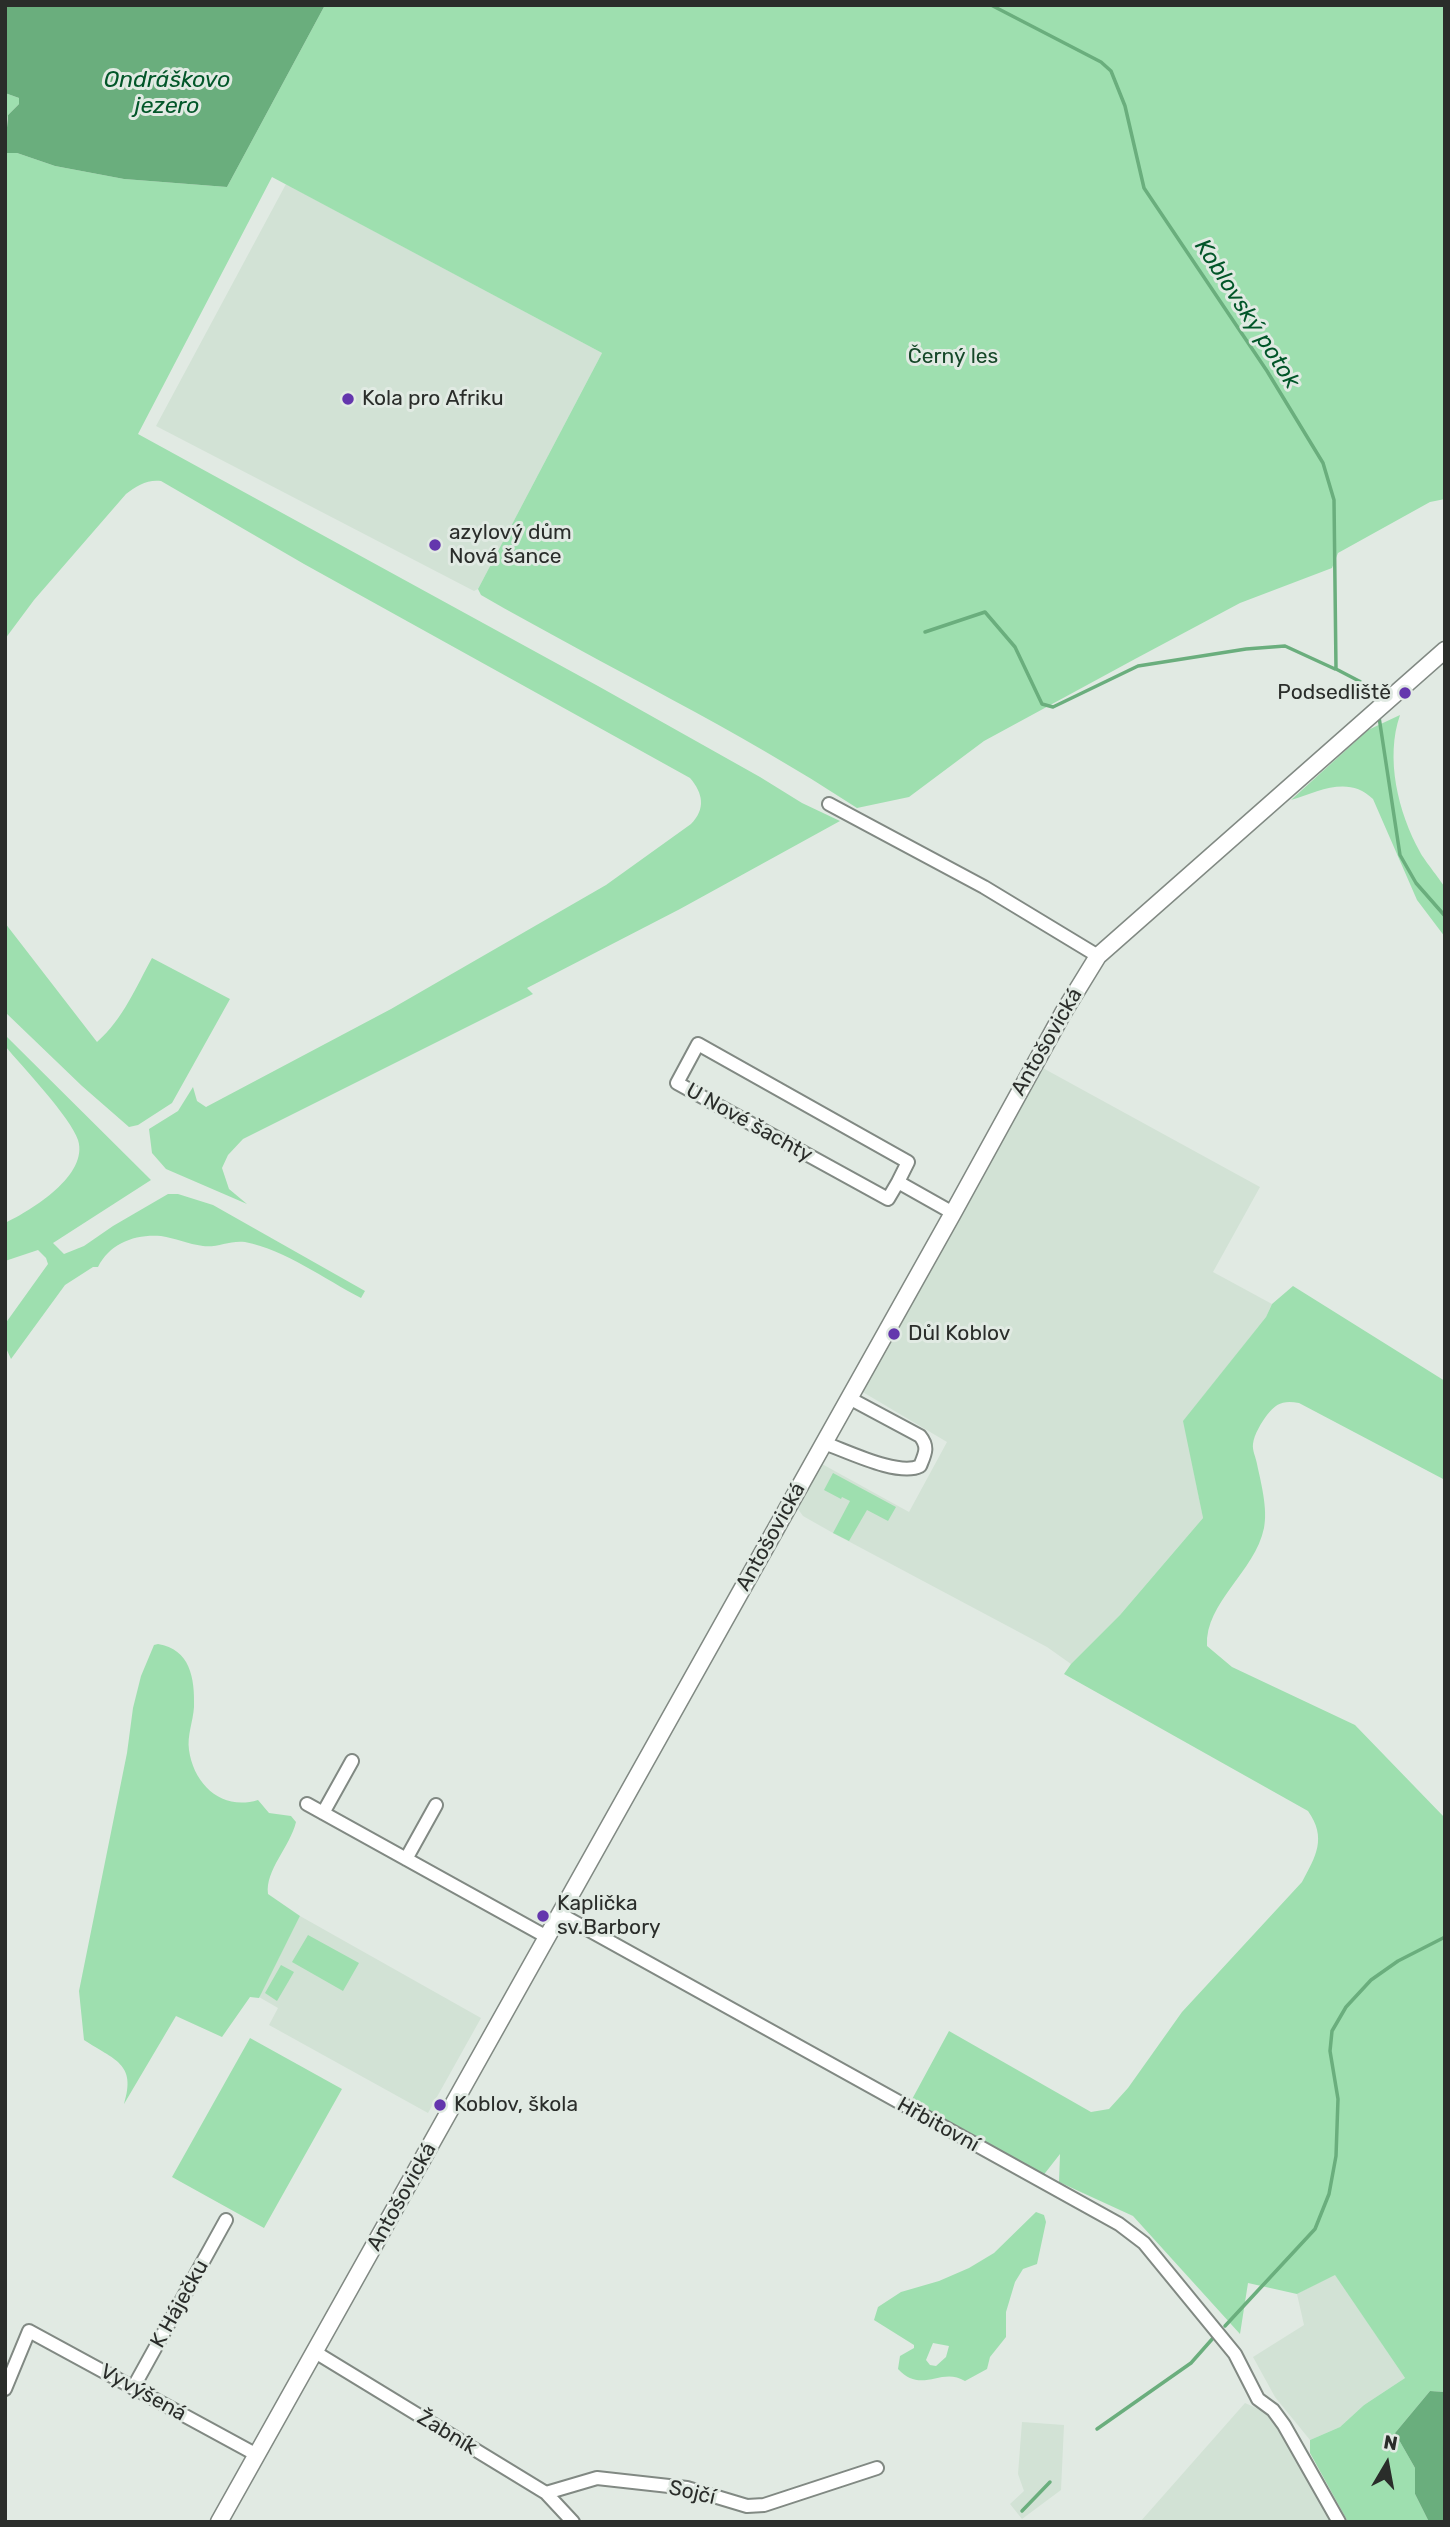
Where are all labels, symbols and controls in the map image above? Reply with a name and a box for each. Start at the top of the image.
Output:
water label: Ondráškovo jezero [104,66,230,120]
water label: Koblovský potok [1188,234,1306,394]
park label: Černý les [908,344,998,370]
place label: Kola pro Afriku [362,386,504,412]
marker: Kola pro Afriku [340,391,356,407]
place label: azylový dům Nová šance [449,520,572,570]
marker: azylový dům Nová šance [427,537,443,553]
place label: Podsedliště [1277,680,1391,706]
marker: Podsedliště [1397,685,1413,701]
street label: Antošovická [1006,984,1088,1100]
street label: U Nové šachty [681,1078,817,1168]
place label: Důl Koblov [908,1321,1010,1347]
marker: Důl Koblov [886,1326,902,1342]
street label: Antošovická [731,1478,811,1596]
place label: Kaplička sv.Barbory [557,1891,661,1941]
marker: Kaplička sv.Barbory [535,1908,551,1924]
place label: Koblov, škola [454,2092,578,2118]
street label: Hřbitovní [893,2092,983,2158]
marker: Koblov, škola [432,2097,448,2113]
street label: Antošovická [362,2138,442,2256]
street label: K Háječku [146,2256,214,2352]
street label: Vyvýšená [96,2359,190,2427]
street label: Žabník [412,2405,482,2461]
north arrow [1352,2429,1422,2499]
text: N [1382,2430,1399,2455]
street label: Sojčí [666,2475,718,2511]

